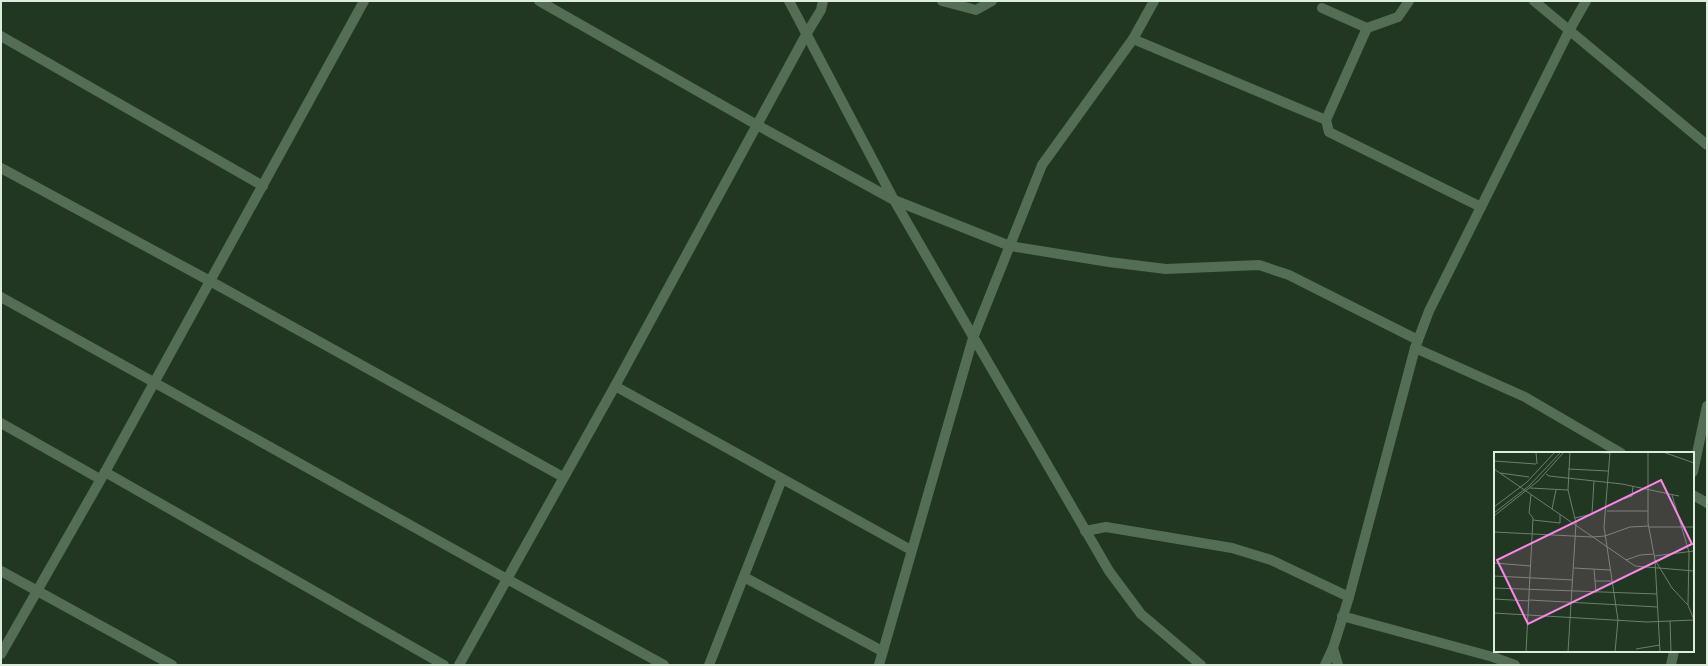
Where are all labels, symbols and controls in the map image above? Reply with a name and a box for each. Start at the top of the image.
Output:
inset map [1494,452,1694,652]

